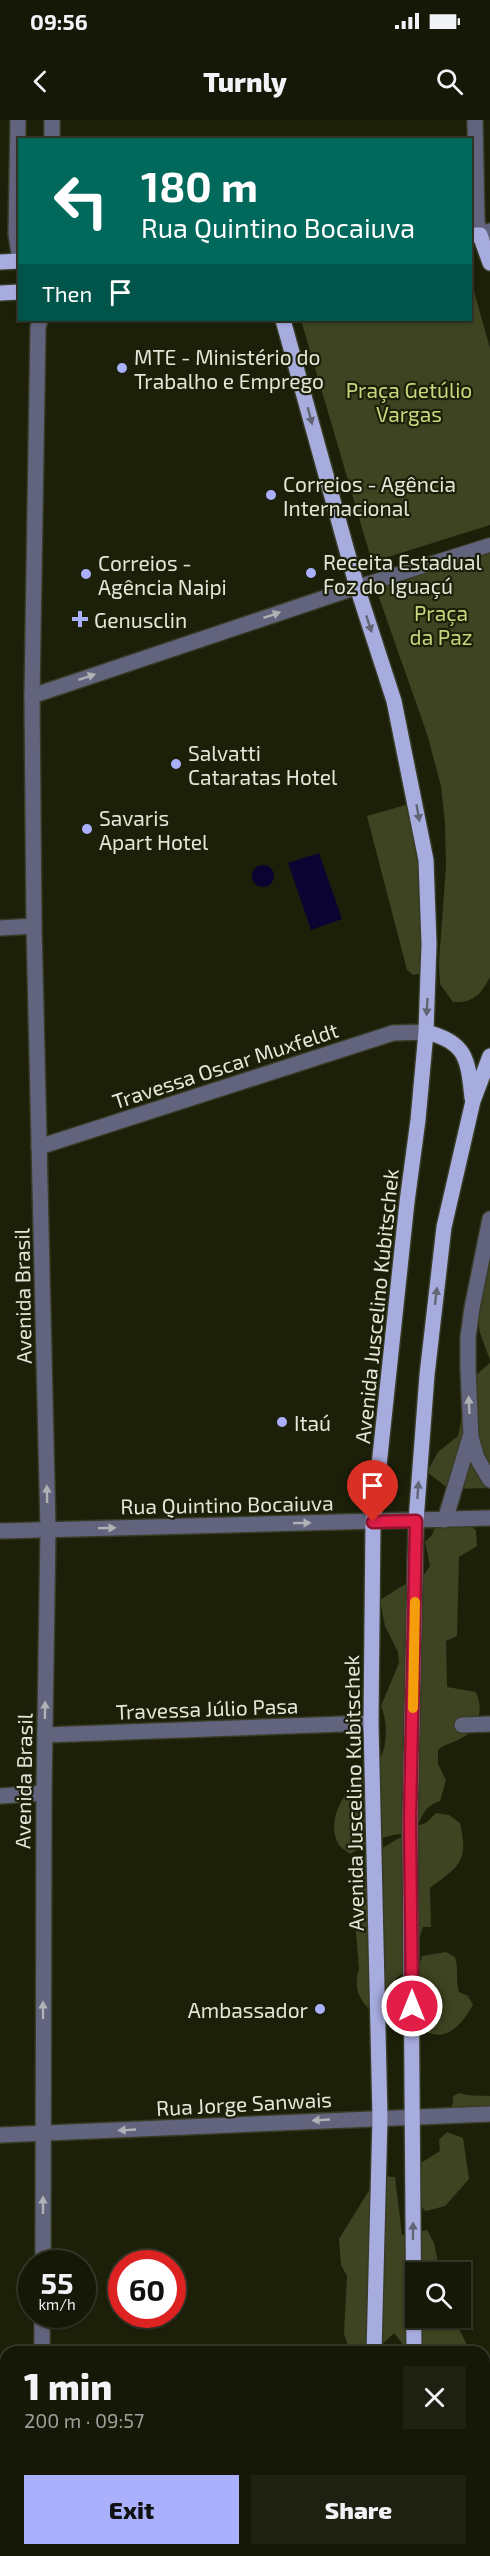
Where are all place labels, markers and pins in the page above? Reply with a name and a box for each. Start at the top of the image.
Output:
place label: MTE - Ministério do Trabalho e Emprego [134,344,324,393]
marker: MTE - Ministério do Trabalho e Emprego [115,361,129,375]
place label: Correios - Agência Internacional [283,471,456,520]
marker: Correios - Agência Internacional [264,488,278,502]
place label: Receita Estadual Foz do Iguaçú [323,549,482,600]
place label: Correios - Agência Naipi [98,550,227,599]
marker: Receita Estadual Foz do Iguaçú [304,566,318,580]
marker: Correios - Agência Naipi [79,567,93,581]
place label: Genusclin [94,607,187,632]
marker: Genusclin [71,610,89,628]
place label: Salvatti Cataratas Hotel [188,740,338,789]
marker: Salvatti Cataratas Hotel [169,757,183,771]
place label: Savaris Apart Hotel [99,805,209,854]
marker: Savaris Apart Hotel [80,822,94,836]
place label: Itaú [294,1410,331,1435]
marker: Itaú [275,1415,289,1429]
pin [347,1460,398,1522]
place label: Ambassador [188,1997,309,2022]
marker: Ambassador [313,2002,327,2016]

